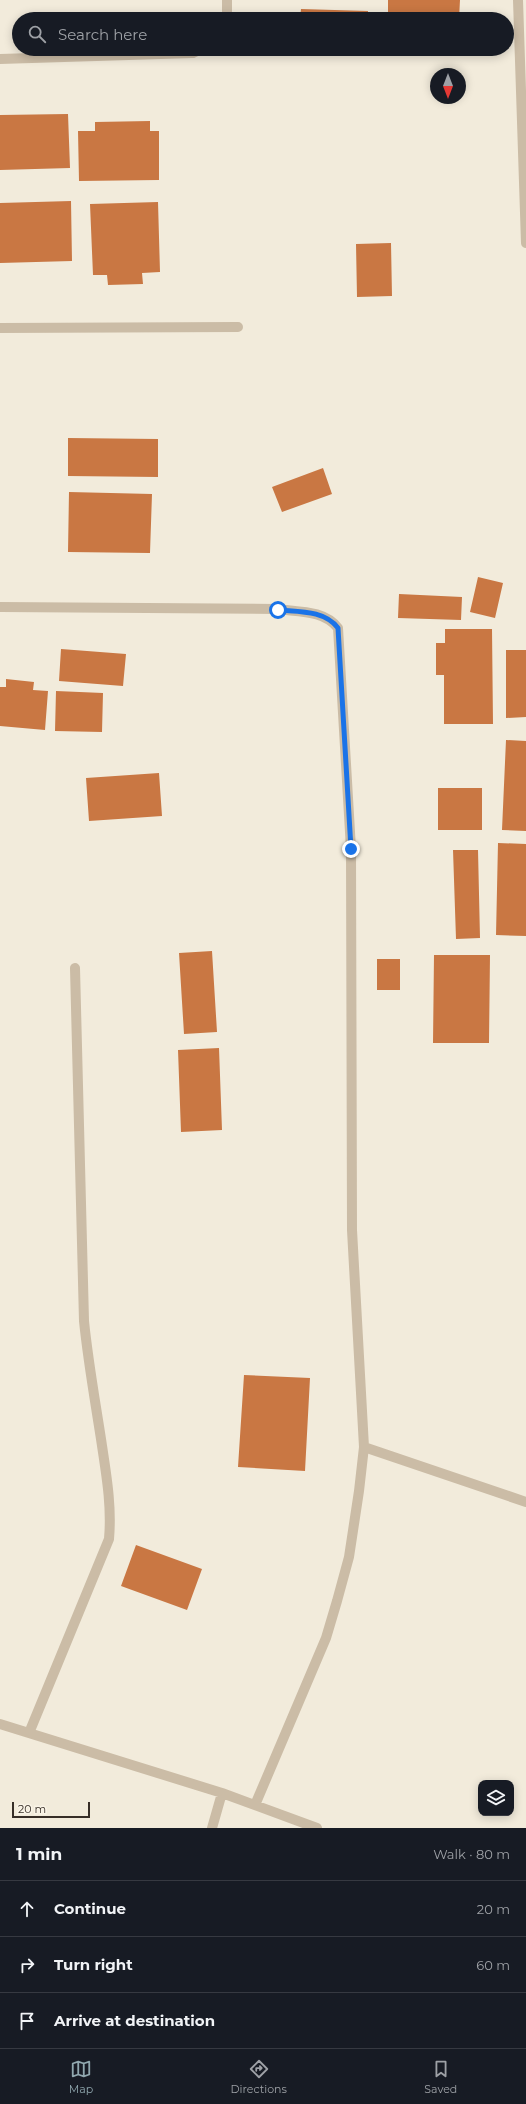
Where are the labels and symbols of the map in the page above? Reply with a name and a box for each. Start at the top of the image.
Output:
north arrow [430,68,466,104]
route start [269,601,287,619]
route end [342,840,360,858]
scale bar [12,1800,90,1819]

